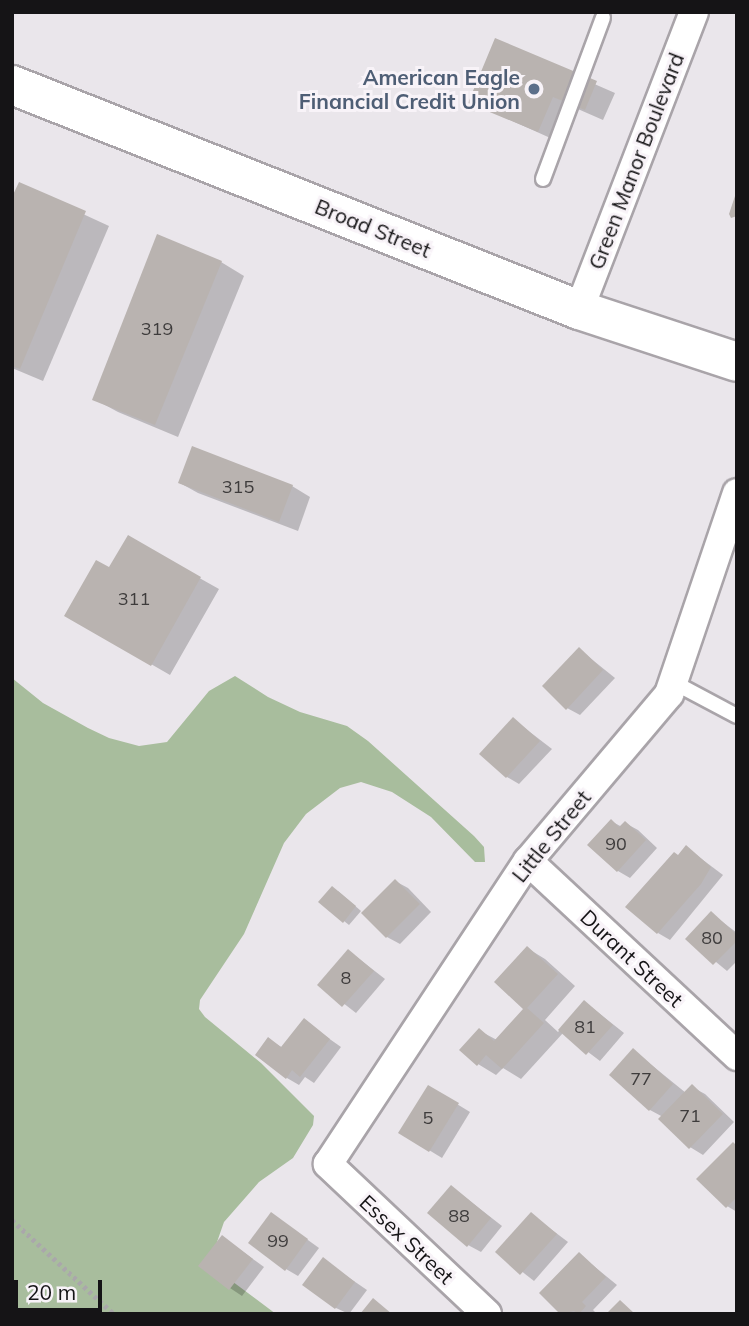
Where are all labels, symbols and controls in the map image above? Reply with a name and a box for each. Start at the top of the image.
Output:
street label: Green Manor Boulevard [583,49,689,273]
place label: American Eagle Financial Credit Union [299,64,520,114]
marker: American Eagle Financial Credit Union [526,81,542,97]
street label: Broad Street [311,193,435,263]
house number: 319 [141,318,173,340]
house number: 315 [222,476,254,498]
house number: 311 [118,588,150,610]
street label: Little Street [506,785,596,887]
house number: 90 [605,833,627,855]
street label: Durant Street [575,904,689,1012]
house number: 80 [701,927,723,949]
house number: 8 [341,967,351,989]
house number: 81 [574,1016,596,1038]
house number: 77 [630,1068,652,1090]
house number: 71 [679,1105,701,1127]
house number: 5 [423,1107,433,1129]
street label: Essex Street [355,1189,459,1289]
house number: 88 [448,1205,470,1227]
house number: 99 [267,1230,289,1252]
scale bar [18,1266,105,1310]
text: 20 m [27,1279,76,1305]

